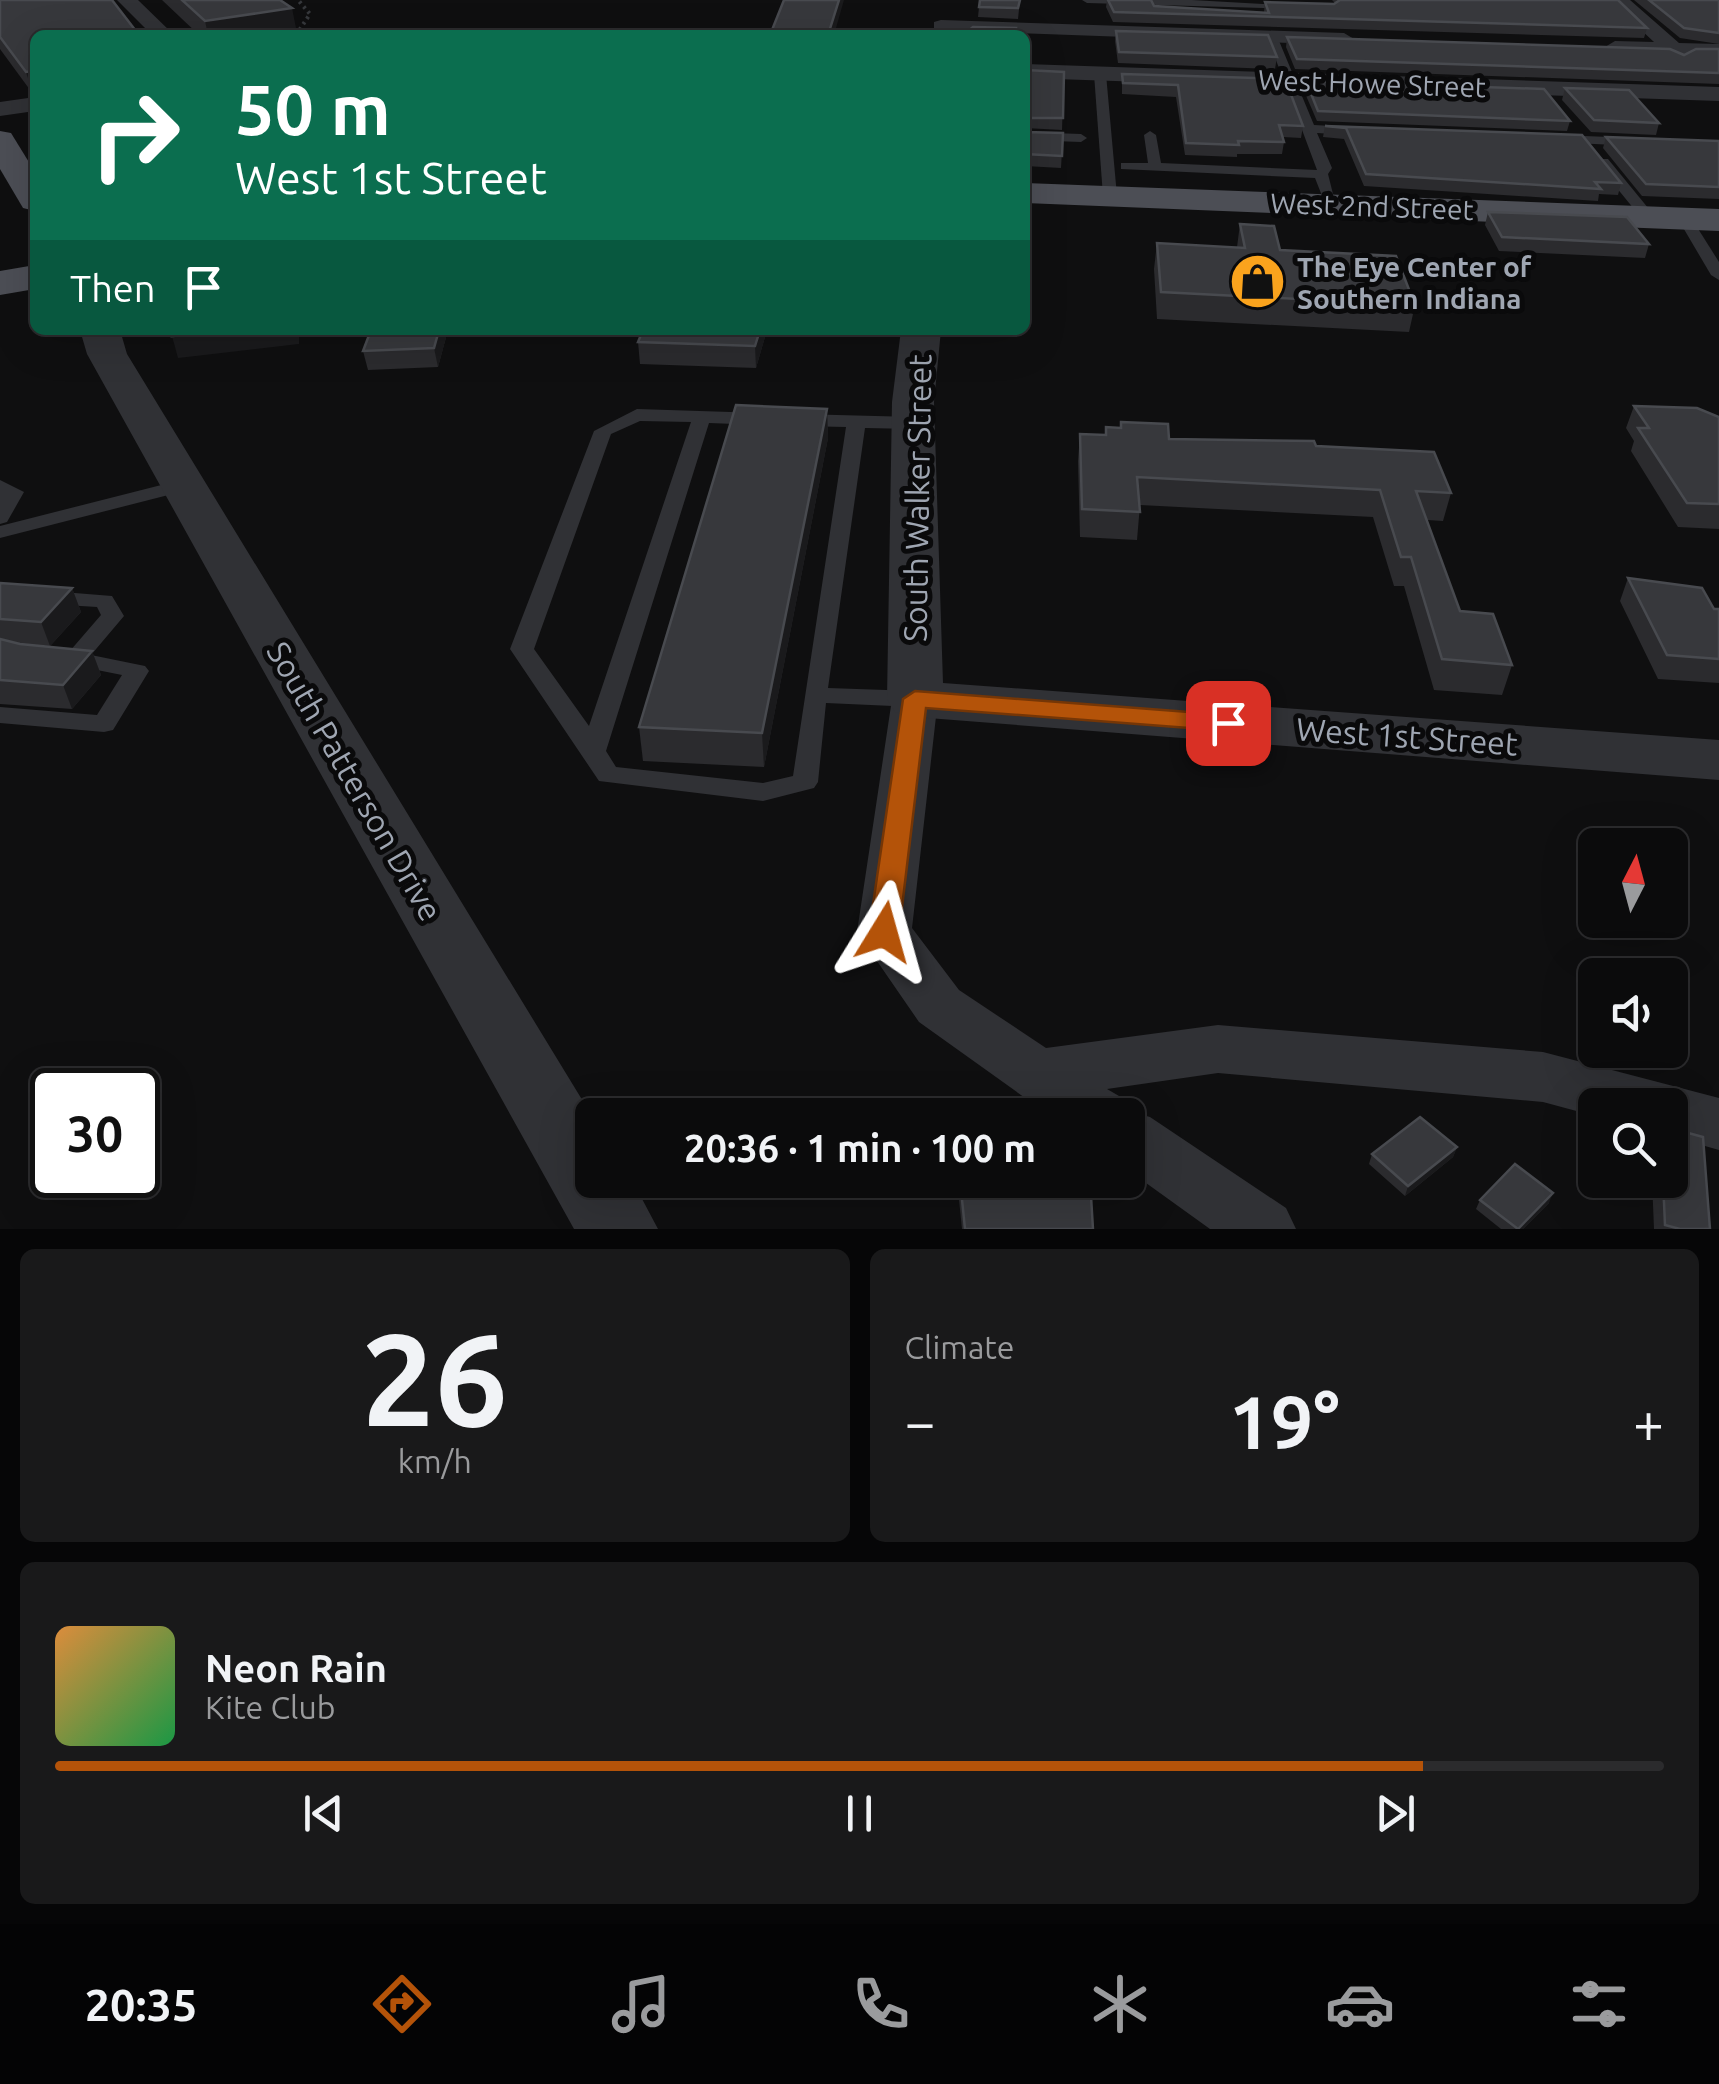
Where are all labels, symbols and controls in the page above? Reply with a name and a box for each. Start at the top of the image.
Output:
street label: West Howe Street [1257,64,1487,102]
icon: right [70,70,200,200]
text: 50 m [235,70,391,148]
text: West 1st Street [235,152,547,203]
street label: West 2nd Street [1270,187,1474,225]
place label: The Eye Center of Southern Indiana [1297,251,1532,314]
shop icon: The Eye Center of Southern Indiana [1228,252,1288,312]
icon: arrive [176,260,231,315]
text: Then [70,267,156,309]
street label: South Walker Street [896,353,938,642]
street label: South Patterson Drive [260,635,450,927]
pin [1186,681,1271,766]
icon: arrive [1201,696,1256,751]
street label: West 1st Street [1295,710,1519,762]
north arrow [1578,828,1688,938]
map controls [1578,828,1688,1198]
position arrow [832,880,936,984]
button: sound [1578,958,1688,1068]
speed limit sign: 30 [30,1068,160,1198]
button: search [1578,1088,1688,1198]
text: 20:36 · 1 min · 100 m [684,1127,1036,1169]
text: 26 [361,1305,508,1451]
text: Climate [905,1329,1015,1365]
text: 19° [1229,1379,1340,1463]
text: − [905,1391,936,1452]
text: + [1633,1391,1664,1452]
text: km/h [398,1443,472,1479]
text: Neon Rain [205,1647,387,1689]
text: Kite Club [205,1689,335,1725]
icon: previous [296,1786,351,1841]
icon: pause [832,1786,887,1841]
icon: next [1368,1786,1423,1841]
icon: directions [367,1969,437,2039]
icon: music [606,1969,676,2039]
icon: phone [846,1969,916,2039]
icon: climate [1085,1969,1155,2039]
icon: car [1325,1969,1395,2039]
icon: filters [1564,1969,1634,2039]
text: 20:35 [85,1979,197,2030]

